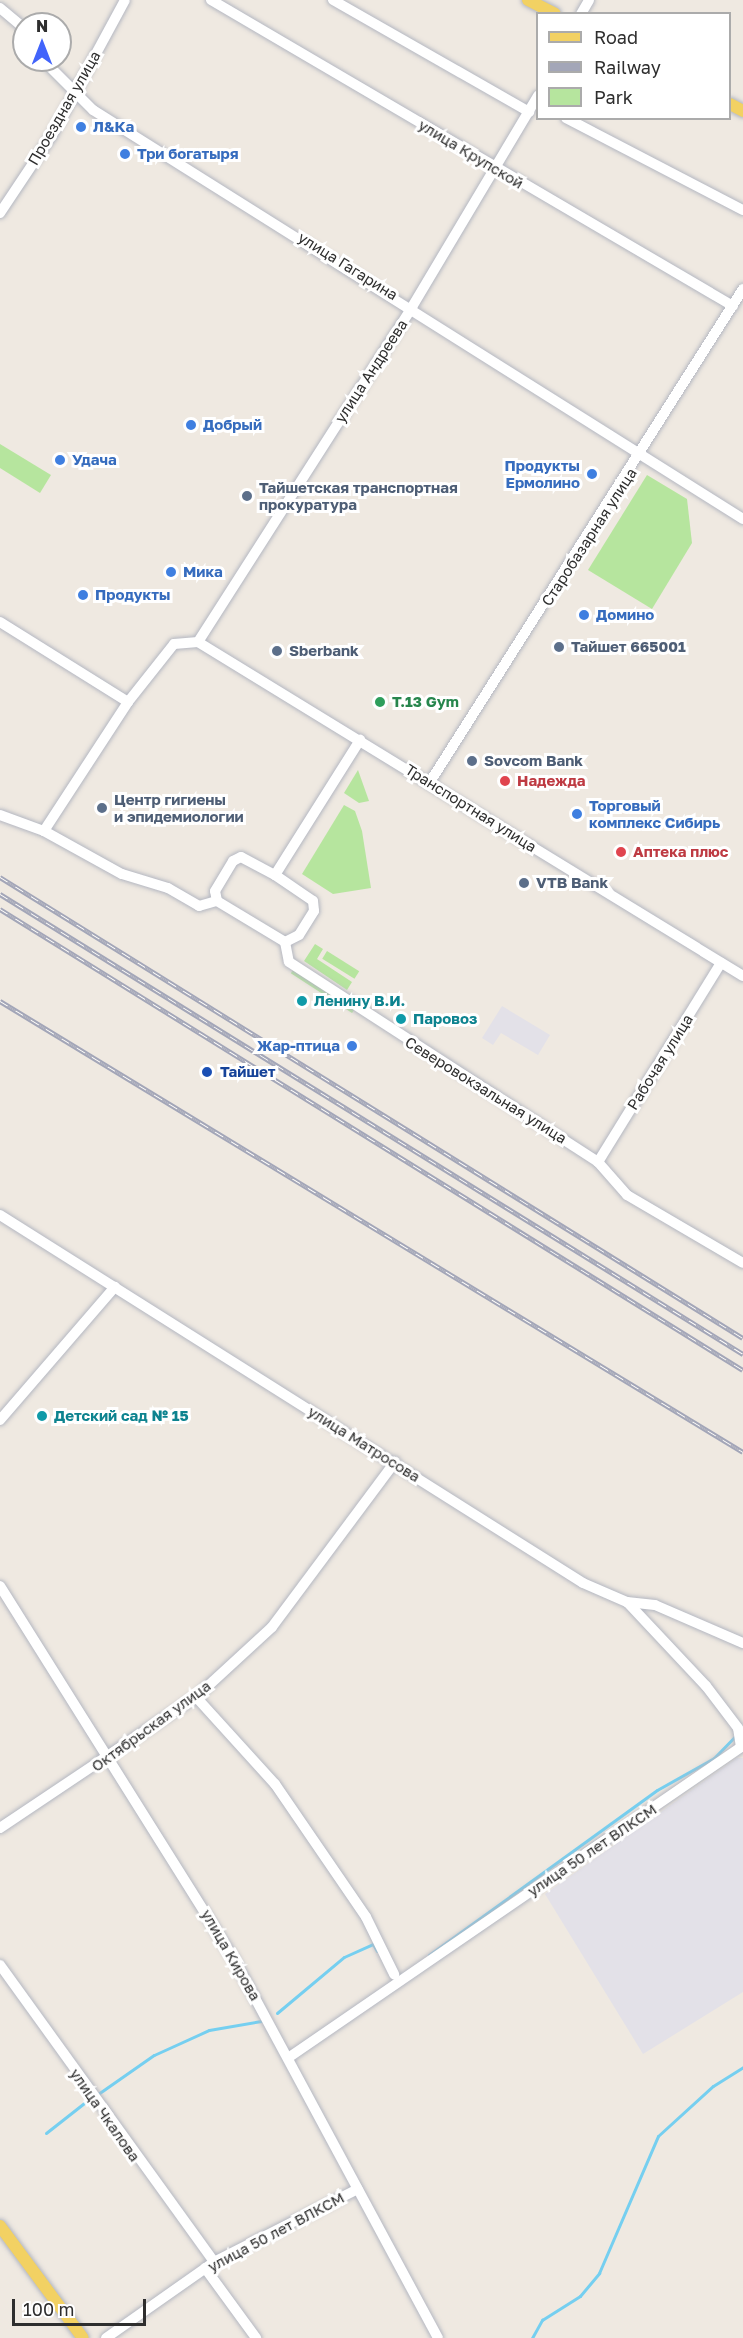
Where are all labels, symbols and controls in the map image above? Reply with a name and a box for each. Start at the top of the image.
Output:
north arrow [12,12,72,72]
legend [536,12,731,120]
text: N [36,16,48,36]
text: Road [594,26,638,48]
street label: Проездная улица [24,48,104,168]
text: Railway [594,56,661,78]
text: Park [594,86,633,108]
street label: улица Крупской [415,116,527,192]
place label: Л&Ка [93,118,134,136]
marker: Л&Ка [74,120,88,134]
place label: Три богатыря [137,145,239,163]
marker: Три богатыря [118,147,132,161]
street label: улица Гагарина [295,228,401,304]
street label: улица Андреева [331,316,411,426]
place label: Добрый [203,416,262,434]
marker: Добрый [184,418,198,432]
place label: Удача [72,451,117,469]
marker: Удача [53,453,67,467]
place label: Продукты Ермолино [505,456,580,491]
street label: Старобазарная улица [538,465,640,609]
marker: Продукты Ермолино [585,467,599,481]
place label: Тайшетская транспортная прокуратура [259,478,458,513]
marker: Тайшетская транспортная прокуратура [240,489,254,503]
place label: Мика [183,563,223,581]
marker: Мика [164,565,178,579]
place label: Продукты [95,586,170,604]
marker: Продукты [76,588,90,602]
place label: Домино [596,606,654,624]
marker: Домино [577,608,591,622]
place label: Тайшет 665001 [571,638,686,656]
marker: Тайшет 665001 [552,640,566,654]
place label: Sberbank [289,642,359,660]
marker: Sberbank [270,644,284,658]
place label: T.13 Gym [392,693,459,711]
marker: T.13 Gym [373,695,387,709]
place label: Sovcom Bank [484,752,583,770]
marker: Sovcom Bank [465,754,479,768]
street label: Транспортная улица [402,760,540,856]
place label: Надежда [517,772,586,790]
marker: Надежда [498,774,512,788]
place label: Центр гигиены и эпидемиологии [114,790,244,825]
place label: Торговый комплекс Сибирь [589,796,720,831]
marker: Центр гигиены и эпидемиологии [95,801,109,815]
marker: Торговый комплекс Сибирь [570,807,584,821]
place label: Аптека плюс [633,843,728,861]
marker: Аптека плюс [614,845,628,859]
place label: VTB Bank [536,874,608,892]
marker: VTB Bank [517,876,531,890]
place label: Ленину В.И. [314,992,405,1010]
marker: Ленину В.И. [295,994,309,1008]
place label: Паровоз [413,1010,477,1028]
street label: Рабочая улица [623,1011,697,1113]
marker: Паровоз [394,1012,408,1026]
street label: Северовокзальная улица [402,1033,570,1147]
place label: Жар-птица [257,1037,340,1055]
marker: Жар-птица [345,1039,359,1053]
marker: Тайшет [198,1063,216,1081]
place label: Тайшет [220,1063,275,1081]
street label: улица Матросова [305,1402,423,1486]
place label: Детский сад № 15 [54,1407,189,1425]
marker: Детский сад № 15 [35,1409,49,1423]
street label: Октябрьская улица [88,1677,214,1775]
street label: улица 50 лет ВЛКСМ [524,1800,660,1900]
street label: улица Кирова [198,1906,264,2004]
street label: улица Чкалова [66,2065,144,2165]
street label: улица 50 лет ВЛКСМ [205,2188,347,2276]
scale bar [15,2287,148,2325]
text: 100 m [23,2298,74,2320]

